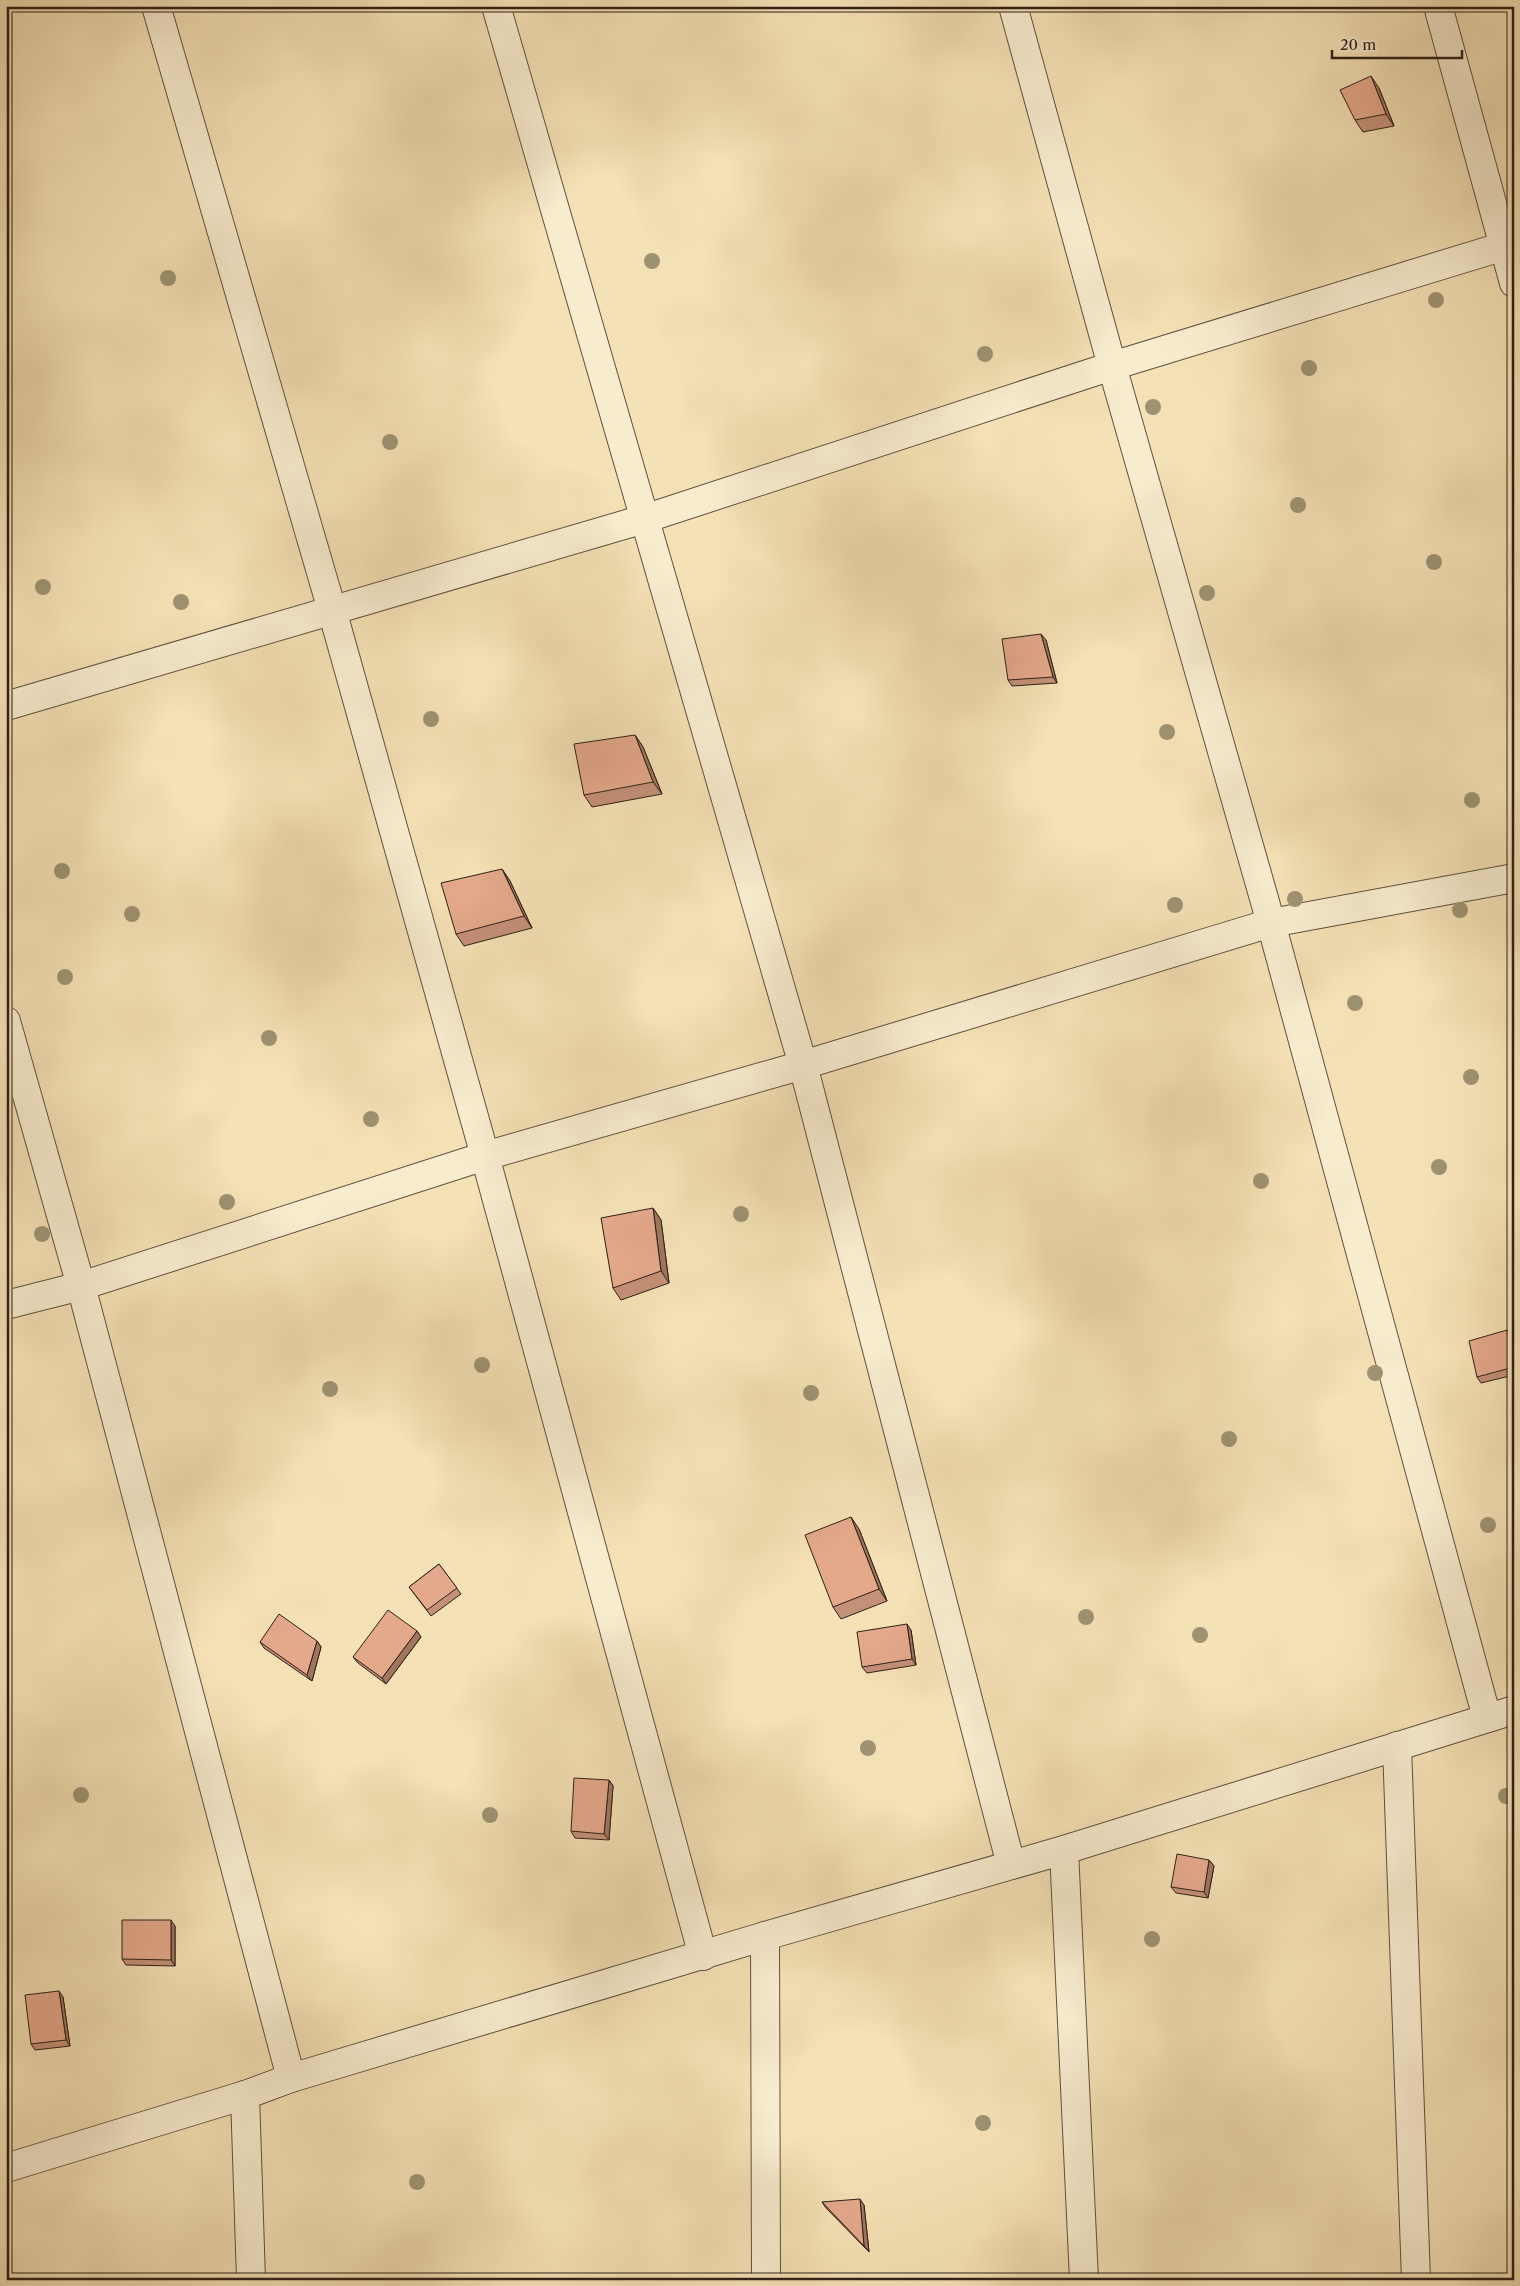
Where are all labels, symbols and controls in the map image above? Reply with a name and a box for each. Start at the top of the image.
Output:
scale bar [1332,28,1462,60]
text: 20 m [1340,35,1376,54]

